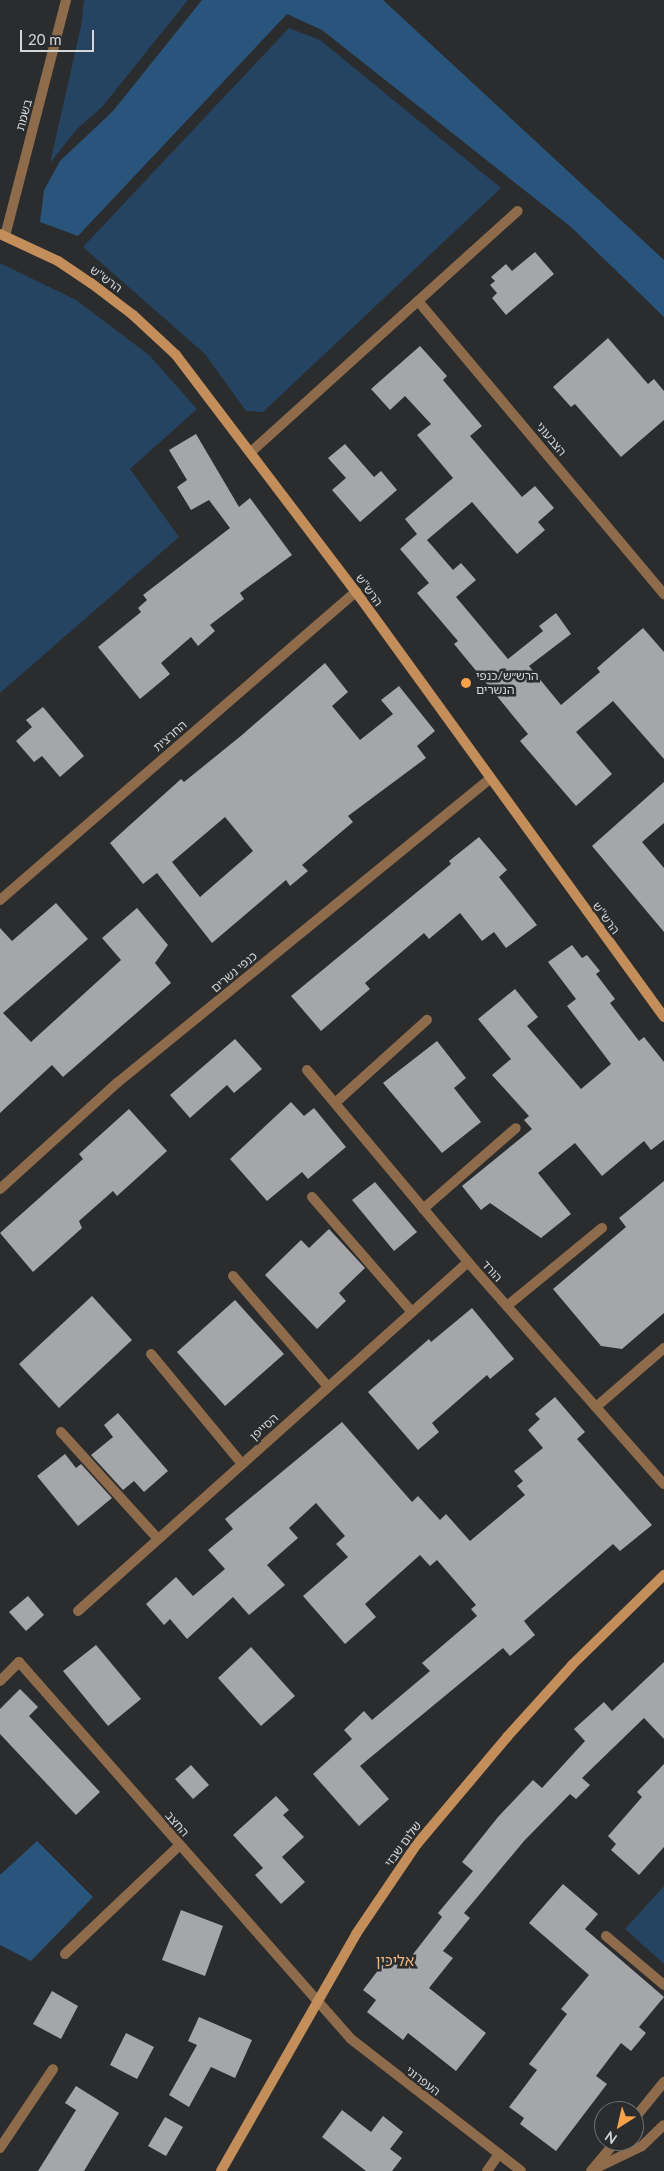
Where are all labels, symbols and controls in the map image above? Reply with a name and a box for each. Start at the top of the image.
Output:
scale bar [22,20,96,52]
text: 20 m [28,30,62,48]
street label: בשמת [13,98,35,132]
street label: הרש''ש [87,263,125,295]
street label: הצבעוני [533,419,569,459]
street label: הרש''ש [353,571,385,609]
place label: הרש״ש/כנפי הנשרים [476,669,539,697]
marker: הרש״ש/כנפי הנשרים [460,677,472,689]
street label: החרצית [150,718,190,754]
street label: הרש''ש [590,899,622,937]
street label: כנפי נשרים [208,949,260,995]
street label: הורד [479,1257,505,1285]
street label: הסייפן [247,1411,281,1443]
street label: החצב [162,1808,192,1840]
street label: שלום שבזי [382,1818,424,1870]
district label: אליכין [376,1952,414,1970]
street label: העפרוני [403,2063,443,2099]
north arrow [594,2101,644,2151]
text: N [601,2128,620,2148]

